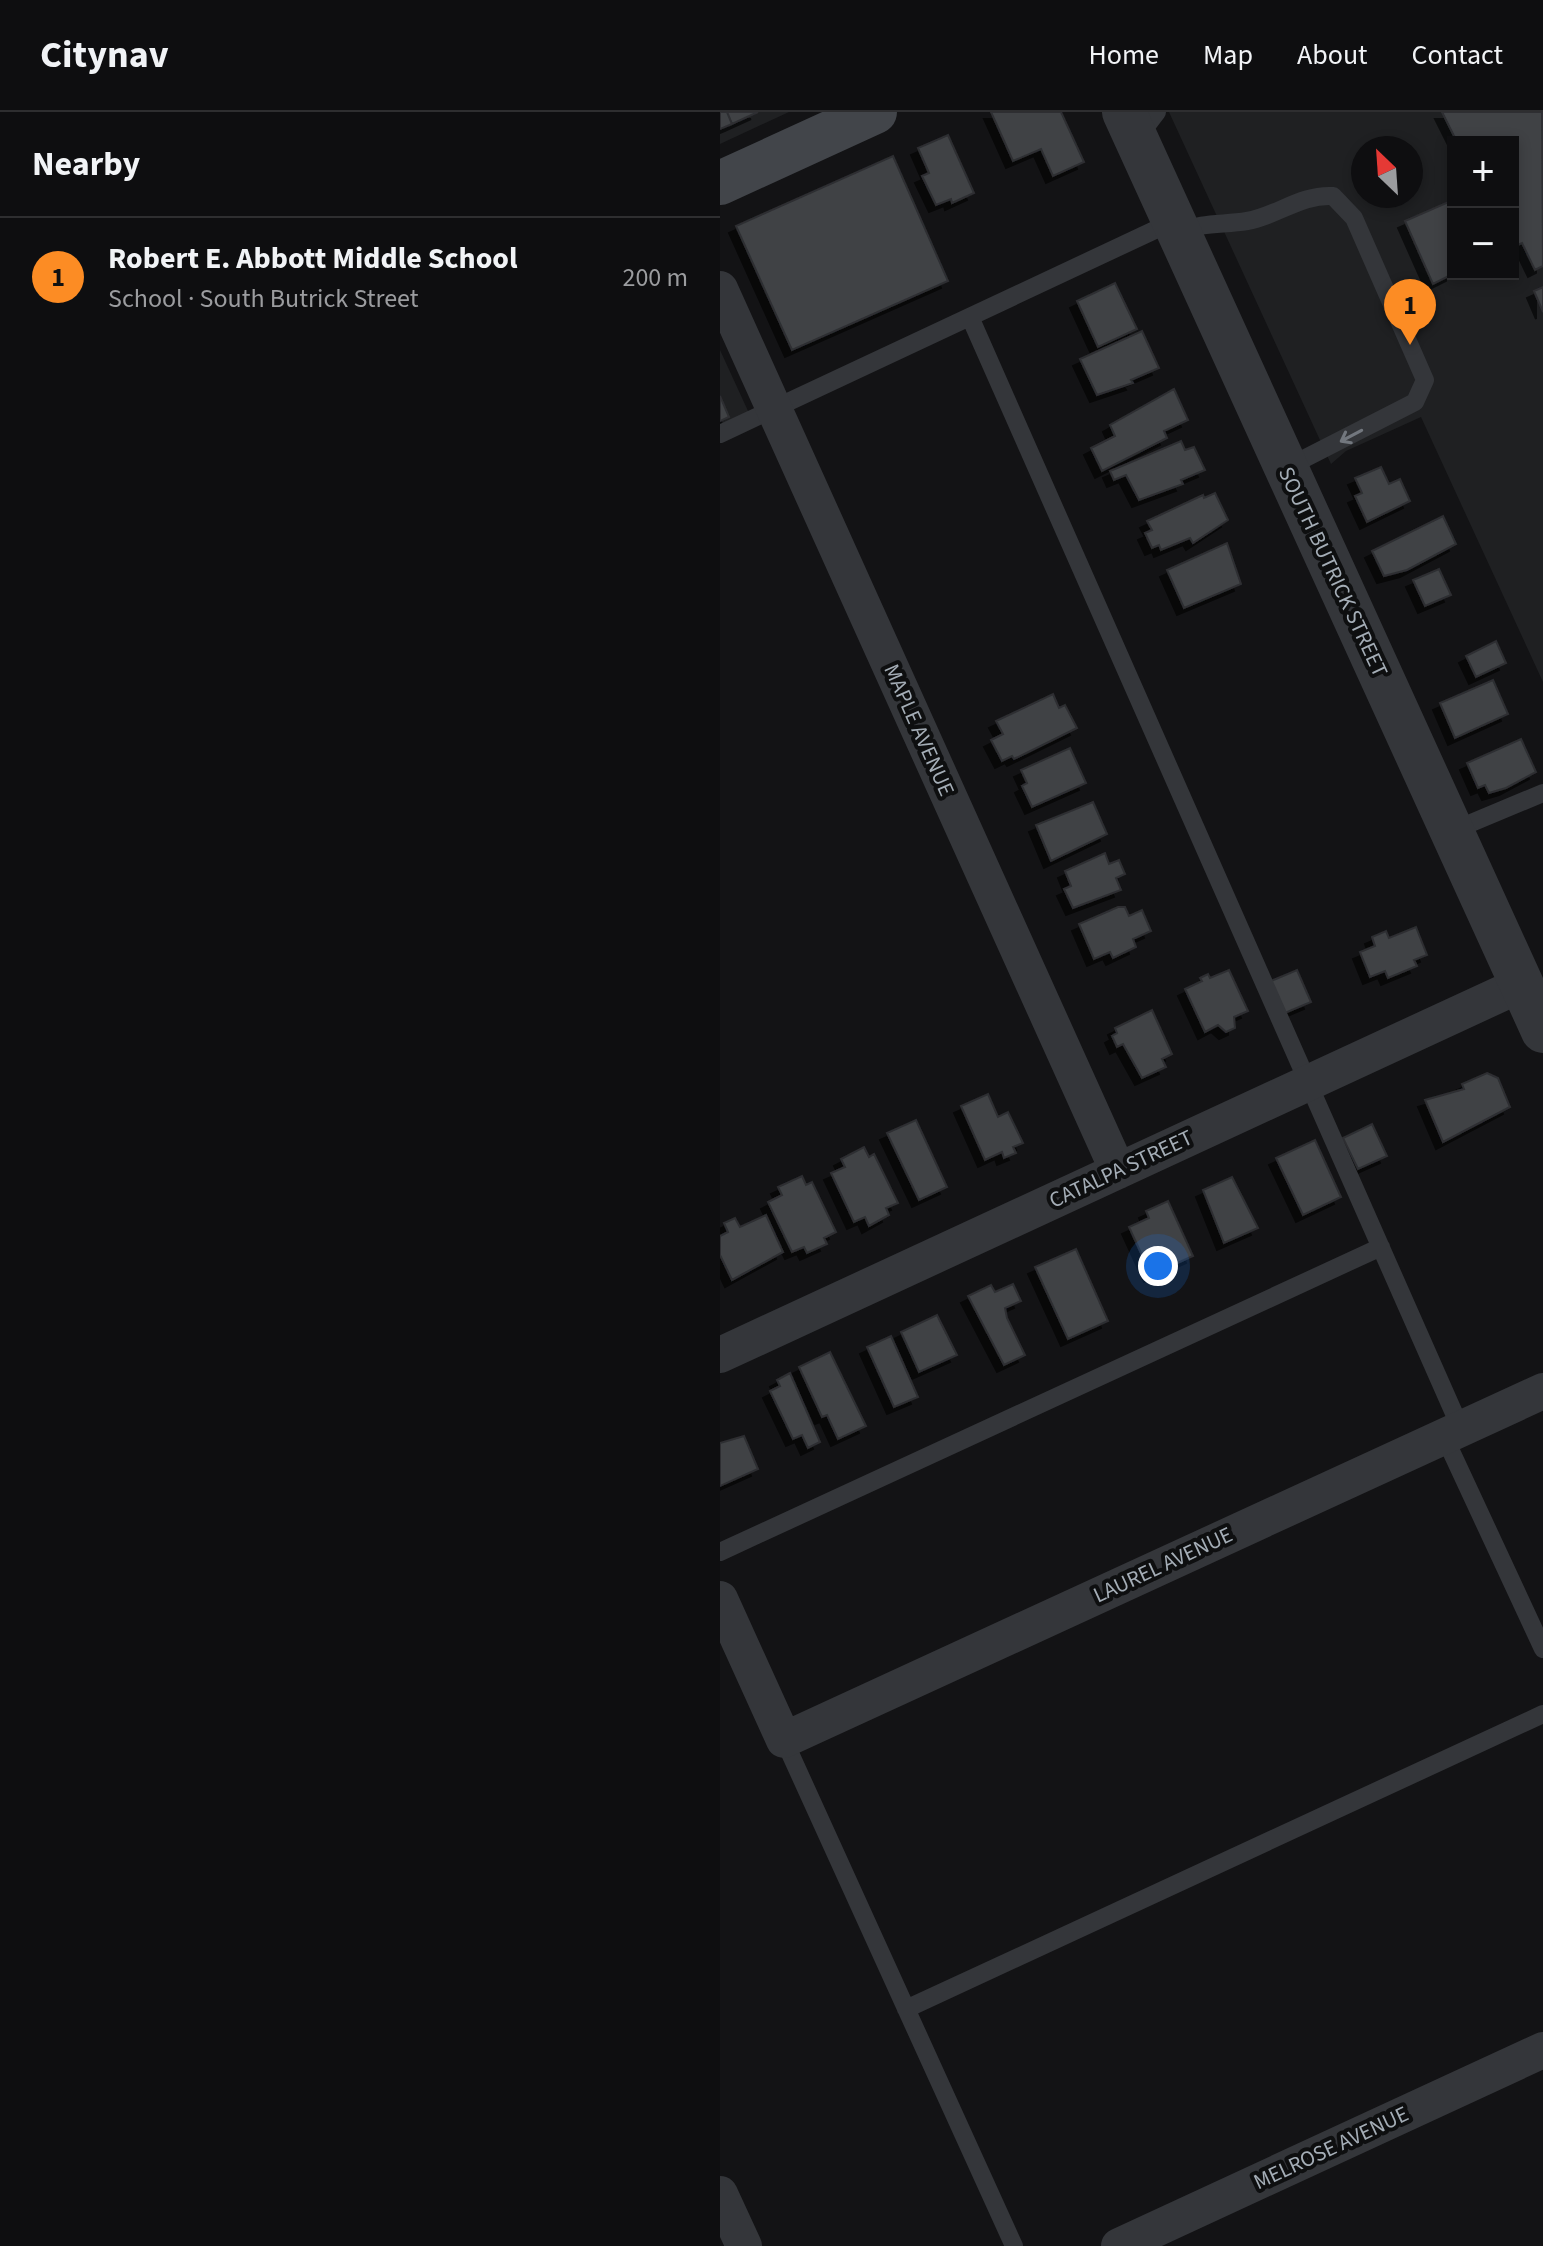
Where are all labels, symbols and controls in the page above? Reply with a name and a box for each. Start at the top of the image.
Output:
text: Citynav [40,28,169,82]
text: Home [1088,35,1159,75]
text: Map [1203,35,1253,75]
text: About [1297,35,1368,75]
text: Contact [1412,35,1503,75]
north arrow [1351,136,1423,208]
map controls [1447,136,1519,280]
button: + [1447,136,1519,208]
text: Nearby [32,140,140,189]
button: − [1447,208,1519,280]
text: Robert E. Abbott Middle School [108,237,518,280]
text: 1 [51,259,65,296]
text: 200 m [622,259,688,296]
pin: 1 [1384,279,1436,345]
text: School · South Butrick Street [108,280,419,317]
one-way arrow [1339,428,1363,444]
street label: SOUTH BUTRICK STREET [1270,462,1396,683]
street label: MAPLE AVENUE [876,659,962,801]
street label: CATALPA STREET [1044,1122,1198,1216]
your location [1138,1246,1178,1286]
street label: LAUREL AVENUE [1088,1519,1238,1611]
street label: MELROSE AVENUE [1248,2098,1414,2198]

